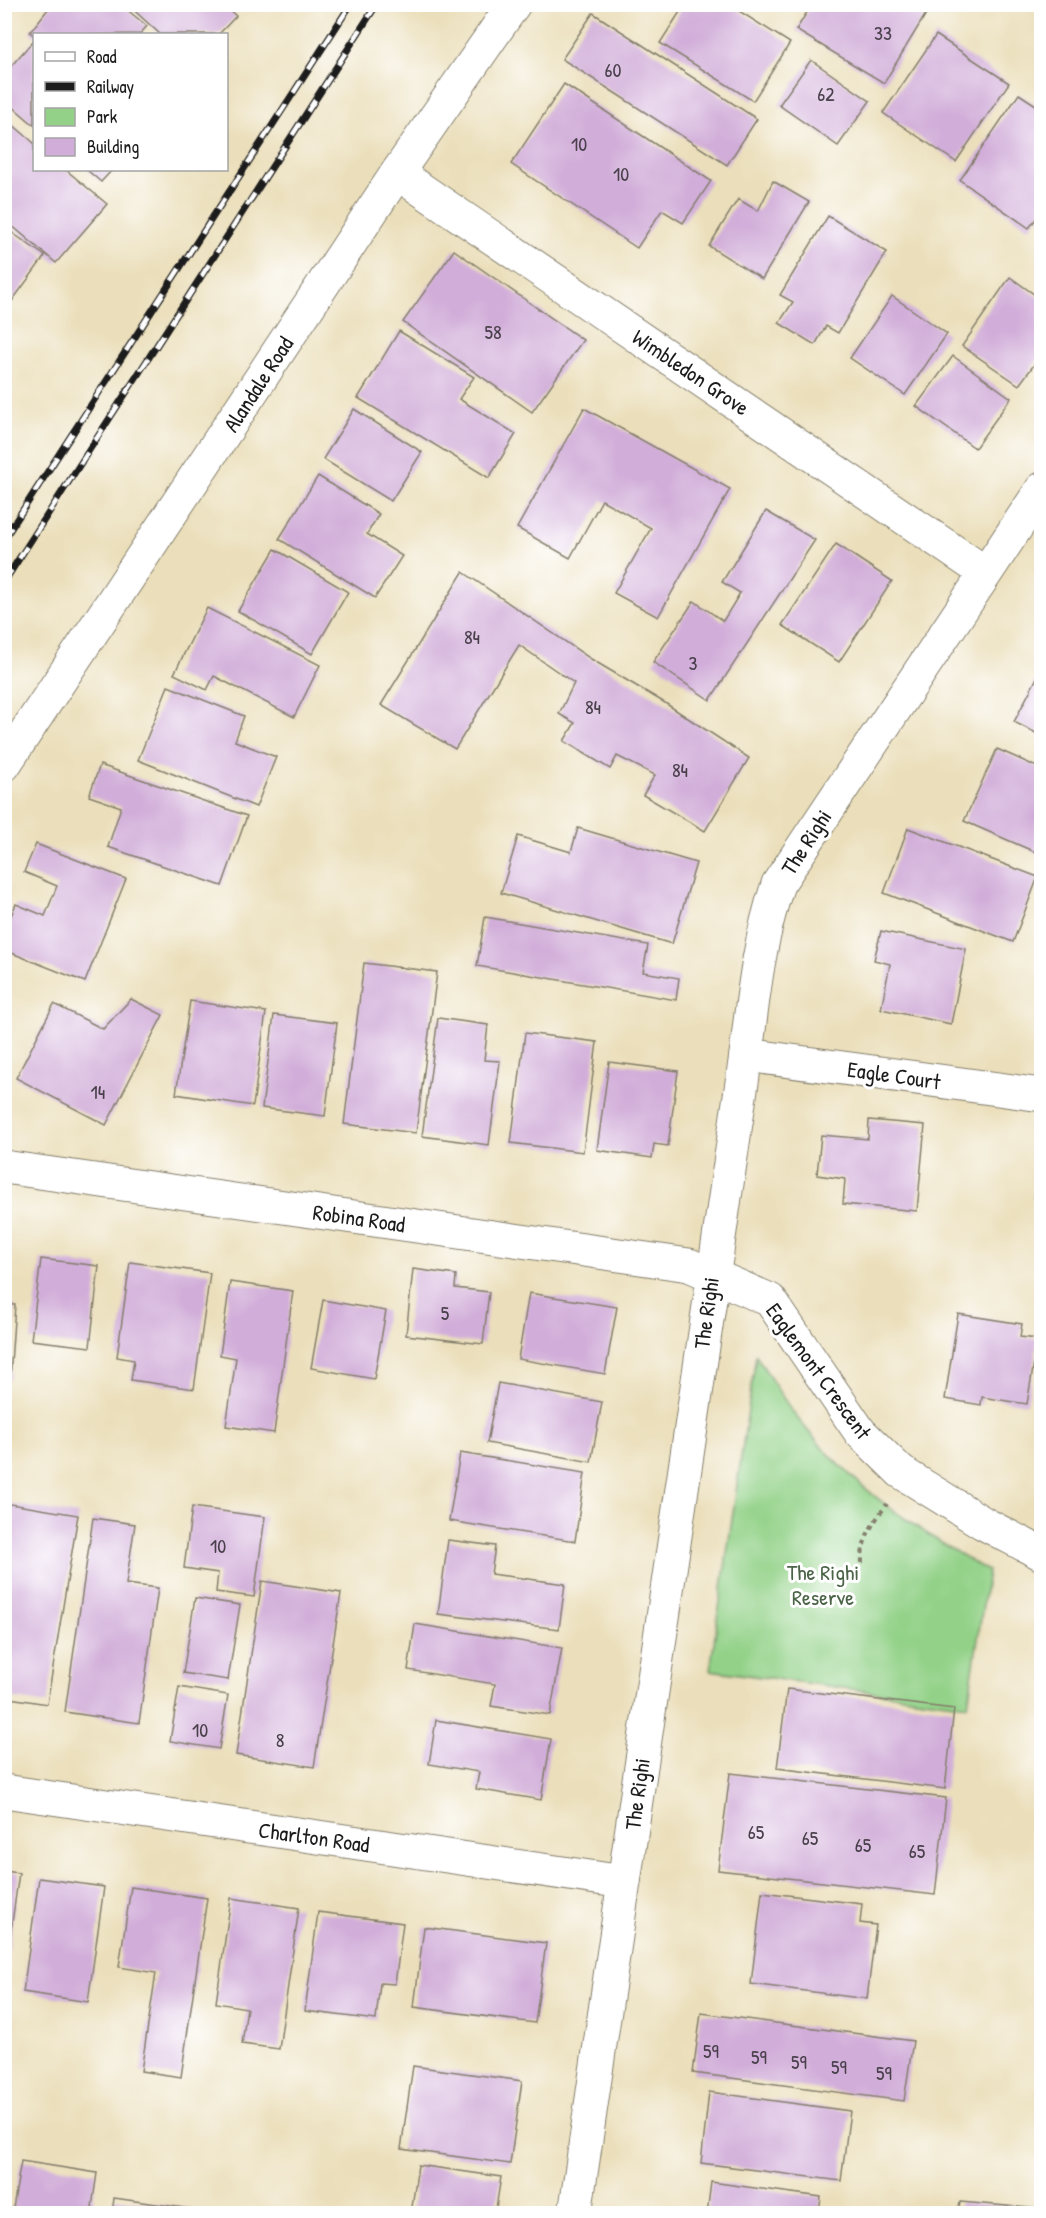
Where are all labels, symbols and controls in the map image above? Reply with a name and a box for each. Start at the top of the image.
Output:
house number: 33 [874,19,892,46]
legend [33,33,228,171]
text: Road [87,44,117,69]
house number: 60 [605,56,622,83]
text: Railway [87,74,134,99]
house number: 62 [817,80,835,107]
text: Park [87,104,118,129]
house number: 10 [571,130,587,157]
text: Building [87,134,139,159]
house number: 10 [613,160,629,187]
house number: 58 [484,318,502,345]
street label: Wimbledon Grove [627,322,756,422]
street label: Alandale Road [216,330,300,437]
house number: 84 [464,623,480,650]
house number: 3 [689,649,698,676]
house number: 84 [585,693,601,720]
house number: 84 [672,756,688,783]
street label: The Righi [774,804,838,880]
street label: Eagle Court [846,1054,943,1096]
house number: 14 [91,1078,105,1105]
street label: Robina Road [311,1197,407,1239]
street label: The Righi [686,1275,726,1351]
street label: Eaglemont Crescent [759,1297,879,1446]
house number: 5 [441,1299,450,1326]
house number: 10 [210,1532,226,1559]
park label: The Righi Reserve [787,1557,859,1612]
house number: 10 [192,1716,208,1743]
house number: 8 [276,1726,284,1753]
street label: The Righi [617,1756,657,1832]
street label: Charlton Road [257,1814,372,1860]
house number: 65 [748,1818,765,1845]
house number: 65 [802,1824,819,1851]
house number: 65 [855,1831,872,1858]
house number: 65 [909,1837,926,1864]
house number: 59 [703,2037,719,2064]
house number: 59 [751,2043,767,2070]
house number: 59 [791,2048,807,2075]
house number: 59 [831,2053,847,2080]
house number: 59 [876,2059,892,2086]

